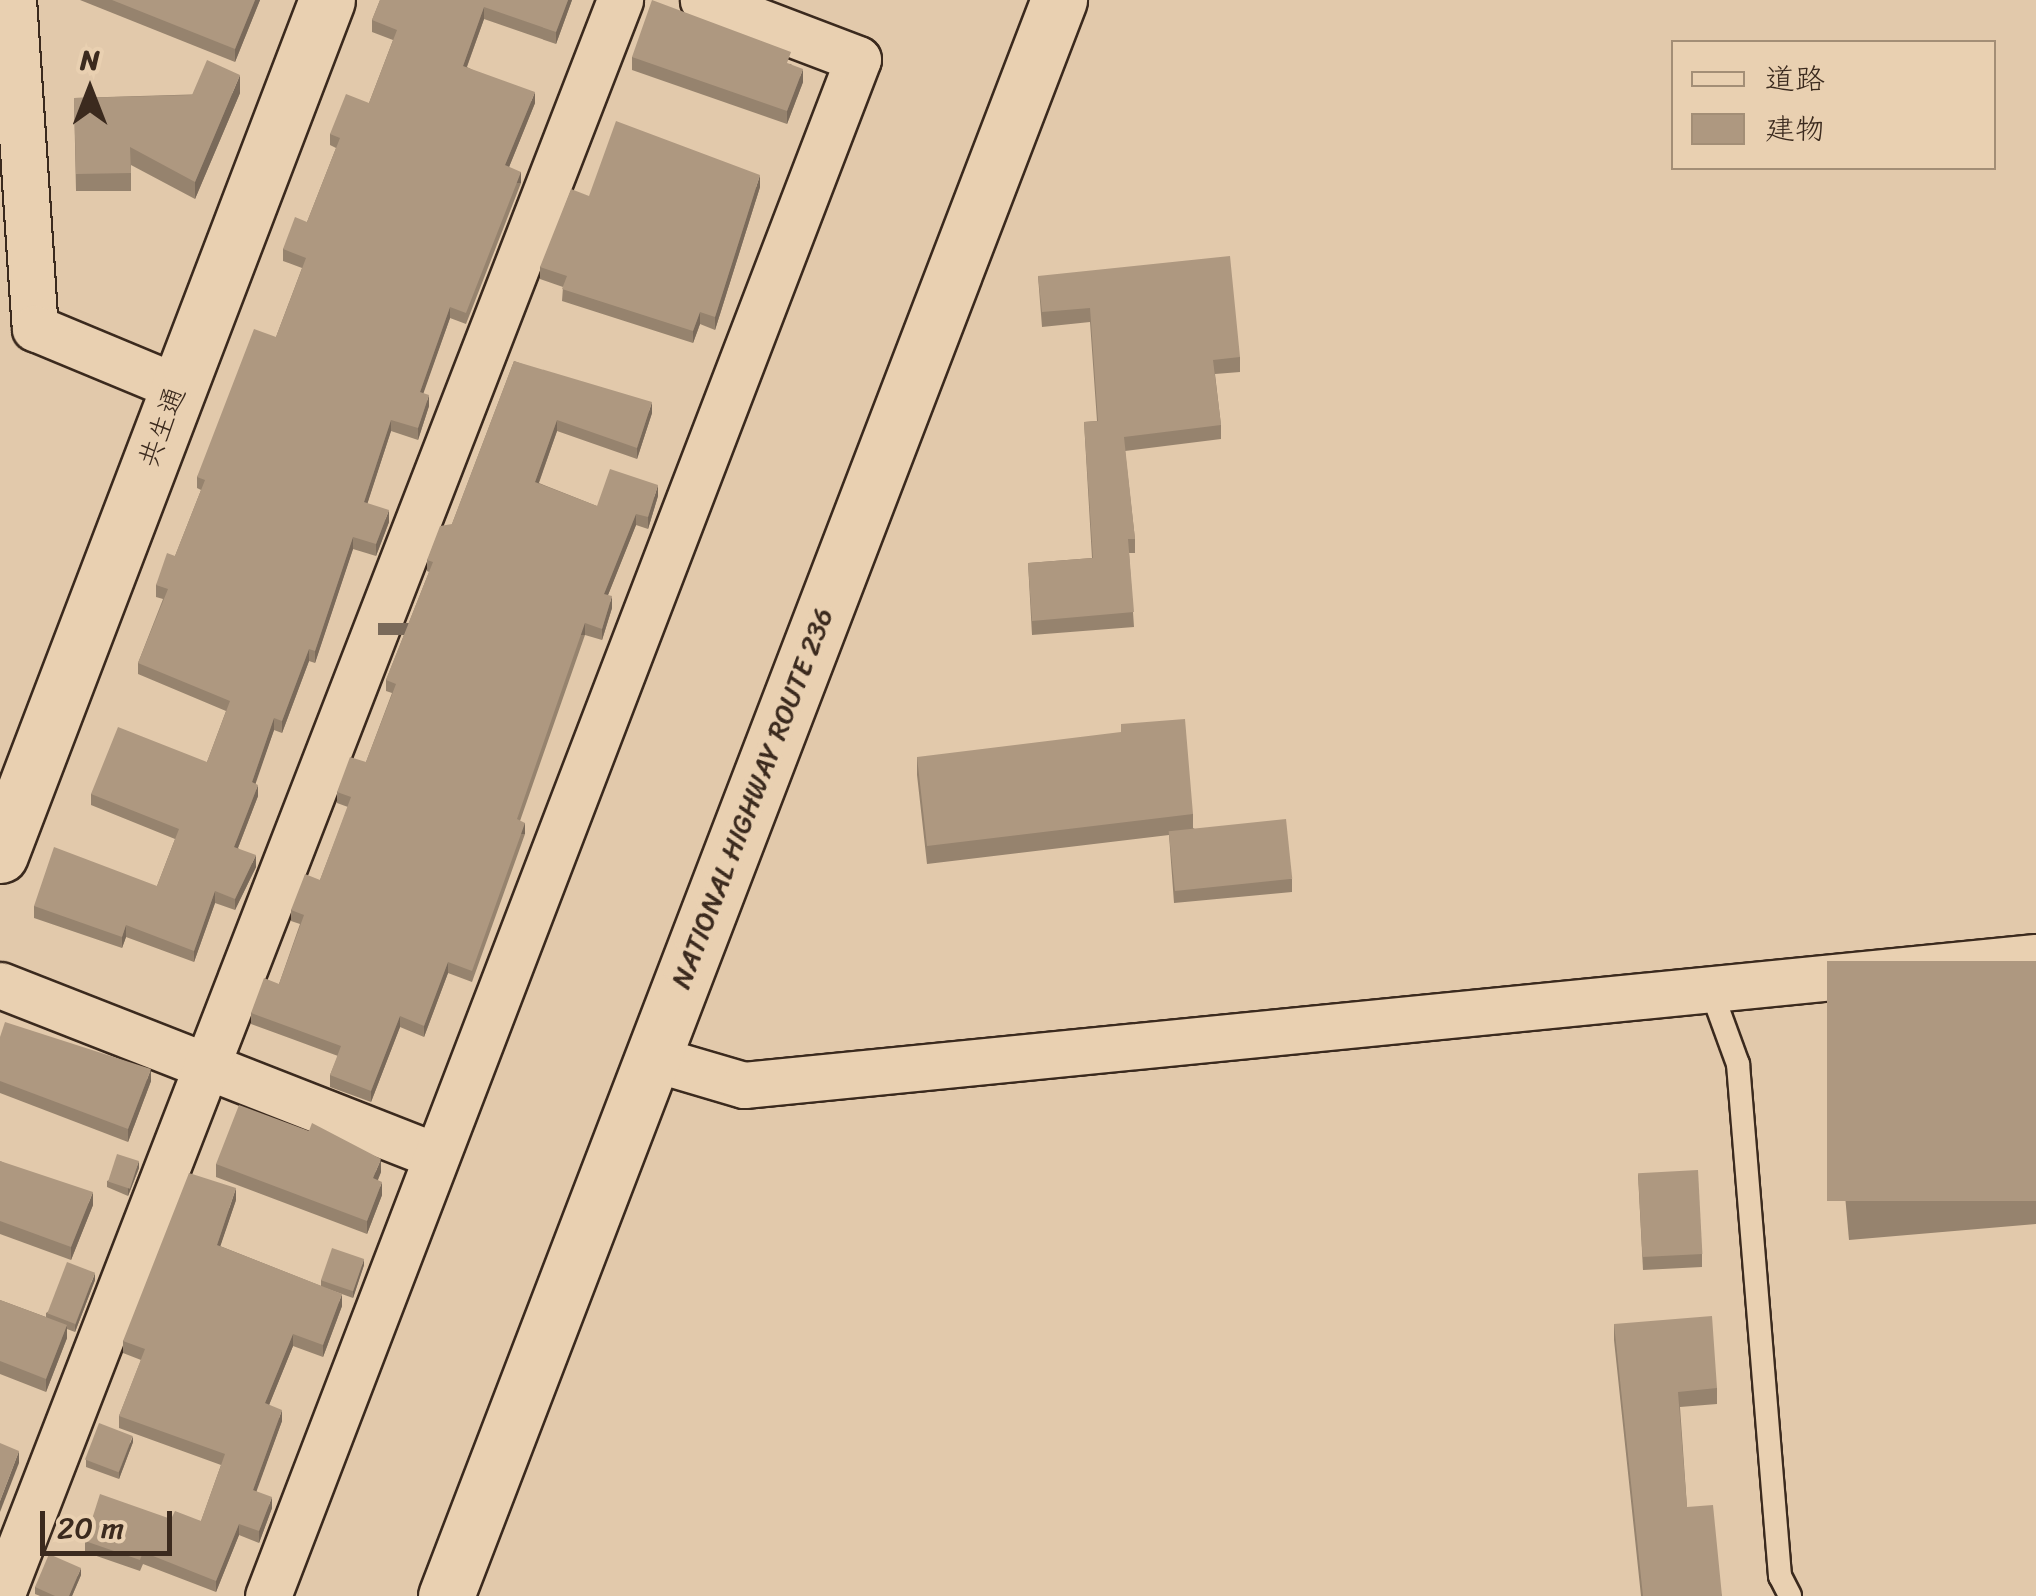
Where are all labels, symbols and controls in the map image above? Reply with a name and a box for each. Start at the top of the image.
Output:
text: N [80,35,100,84]
north arrow [40,40,140,140]
legend [1671,40,1996,170]
text: 道路 [1765,52,1825,106]
text: 建物 [1765,102,1825,156]
street label: 共生通 [131,382,193,472]
street label: NATIONAL HIGHWAY ROUTE 236 [664,603,840,993]
scale bar [45,1491,178,1553]
text: 20 m [57,1501,124,1555]

